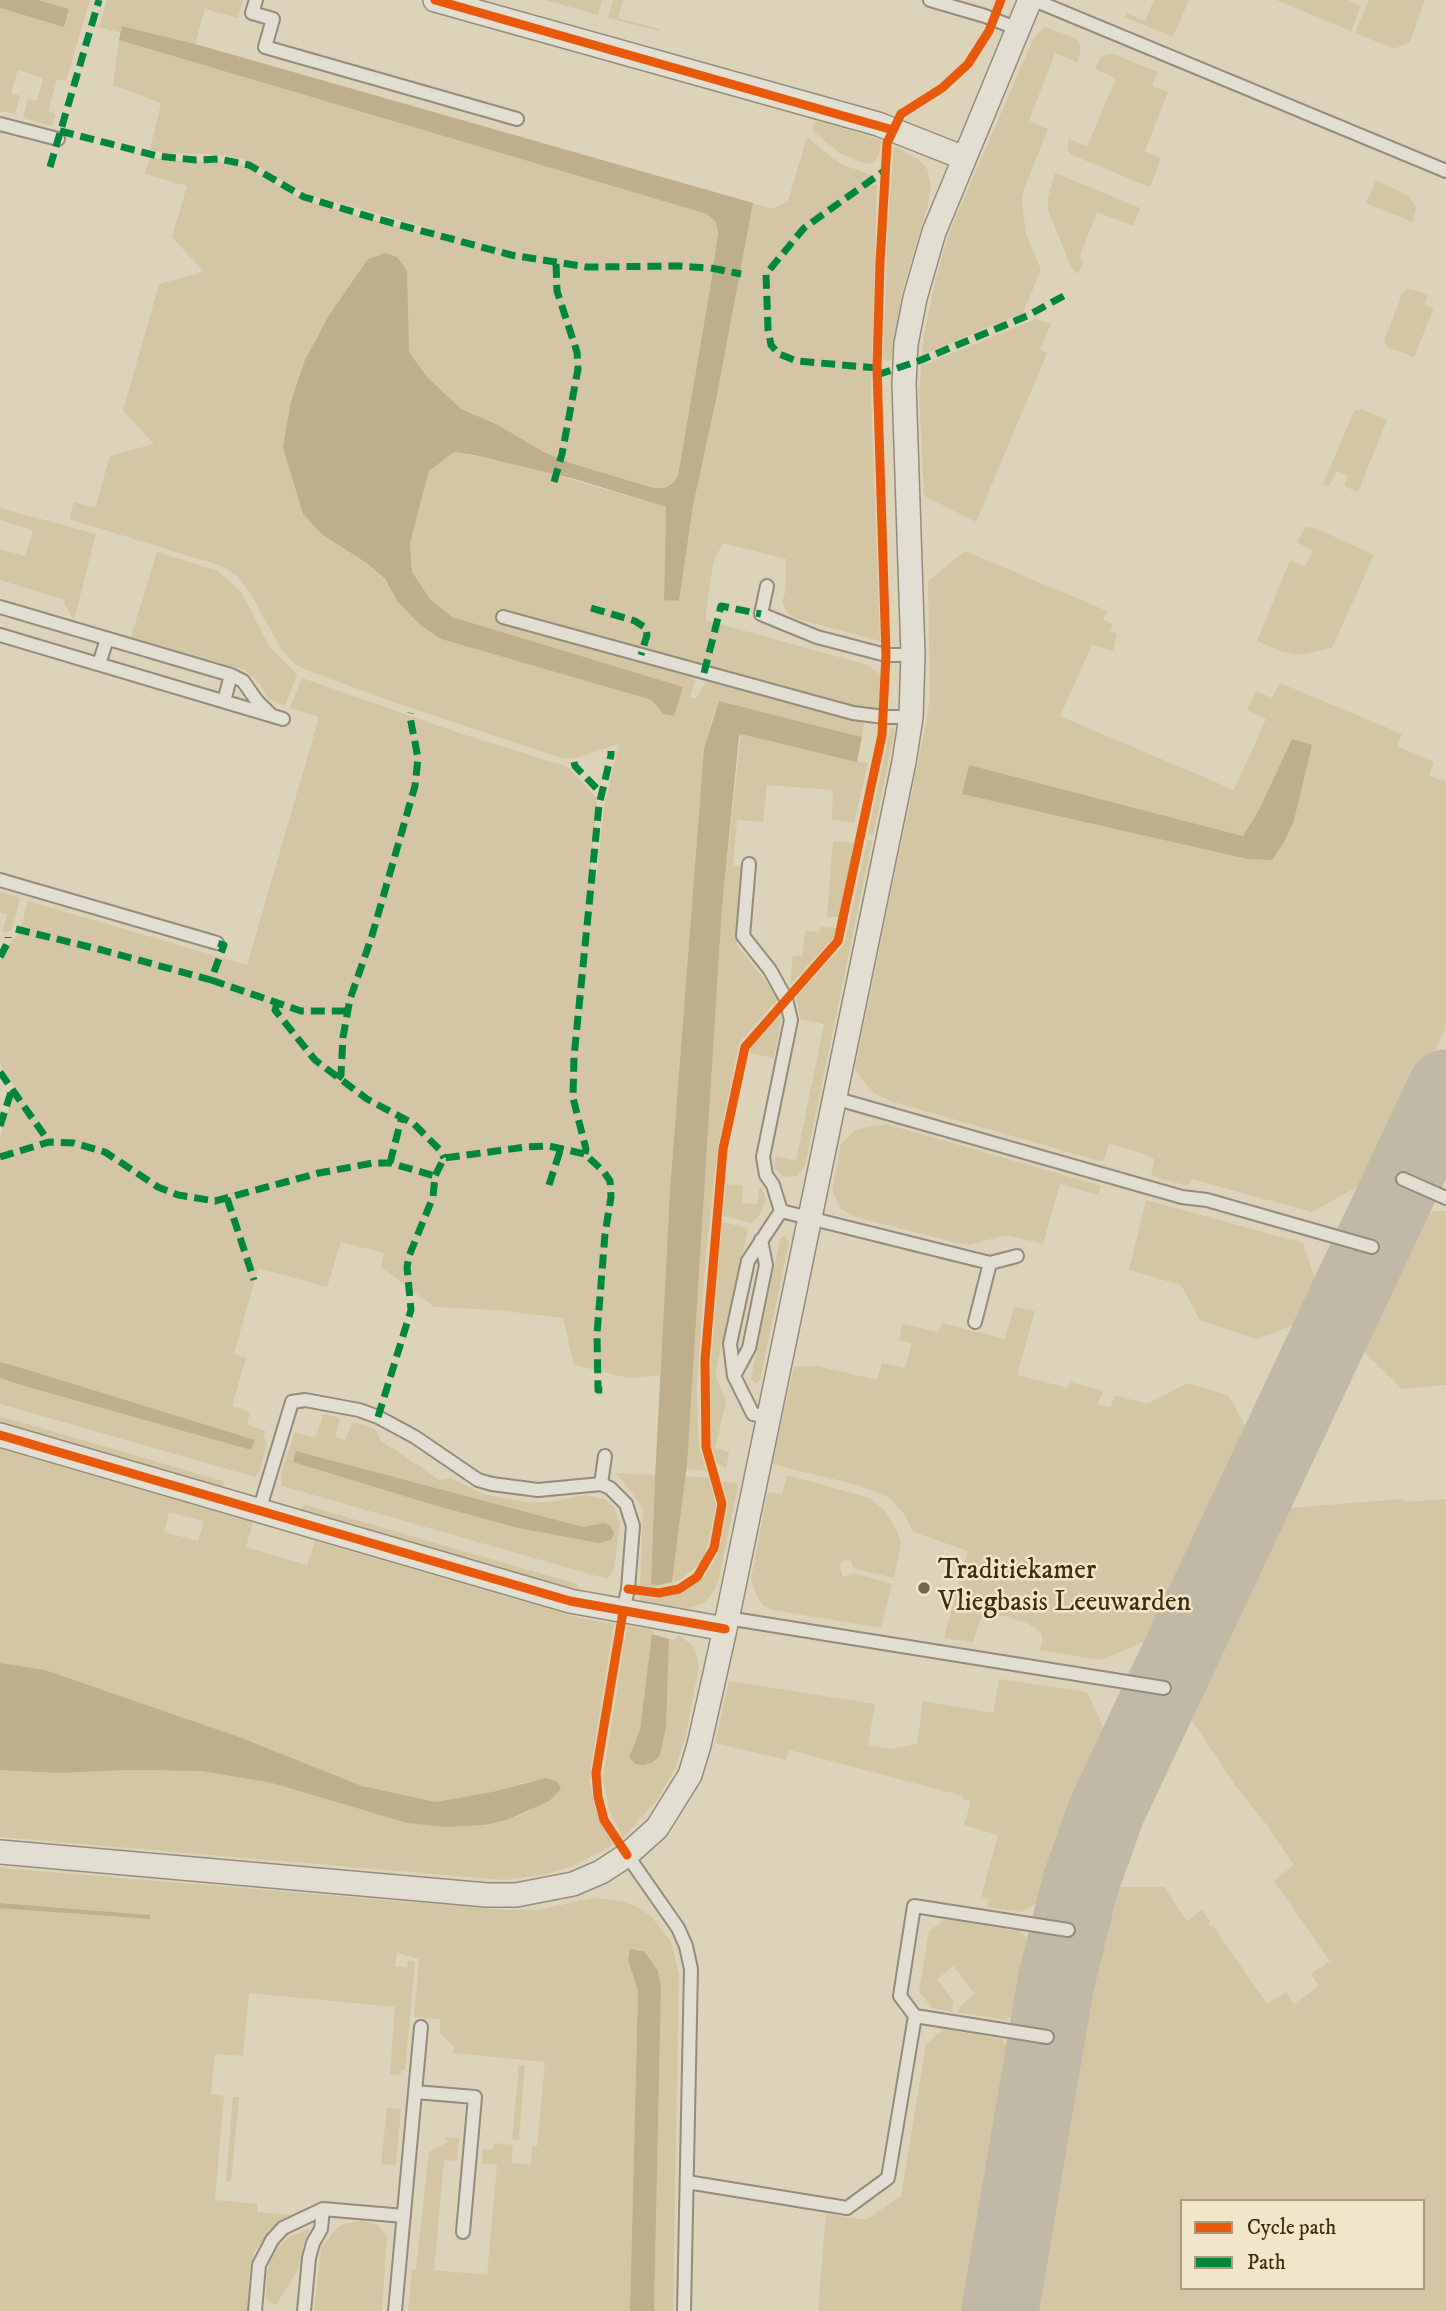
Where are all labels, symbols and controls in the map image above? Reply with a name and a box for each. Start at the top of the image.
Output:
place label: Traditiekamer Vliegbasis Leeuwarden [938,1555,1191,1621]
marker: Traditiekamer Vliegbasis Leeuwarden [916,1580,932,1596]
legend [1180,2199,1425,2290]
text: Cycle path [1247,2215,1336,2241]
text: Path [1247,2250,1286,2276]

